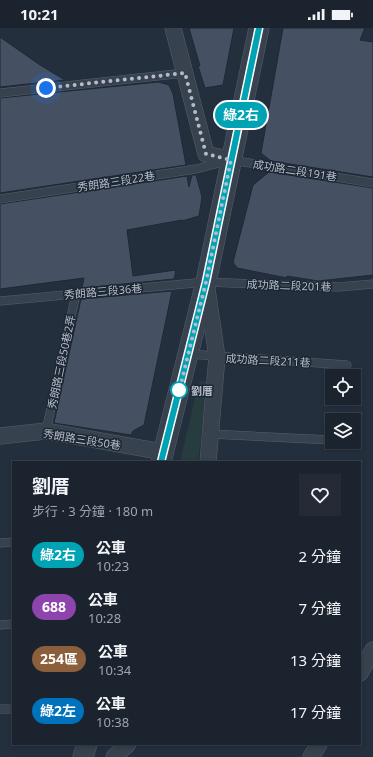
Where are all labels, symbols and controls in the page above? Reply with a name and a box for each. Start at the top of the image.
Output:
text: 10:21 [20,4,59,24]
your location [36,78,56,98]
line badge: 綠2右 [218,102,264,128]
text: 綠2右 [223,105,259,124]
street label: 成功路二段191巷 [252,156,338,184]
street label: 秀朗路三段22巷 [76,167,156,195]
street label: 成功路二段201巷 [246,276,332,294]
street label: 秀朗路三段36巷 [63,280,143,302]
street label: 秀朗路三段50巷2弄 [44,314,78,410]
street label: 成功路二段211巷 [225,350,311,370]
map controls [325,369,361,449]
button: locate [325,369,361,405]
marker: 劉厝 [170,381,188,399]
place label: 劉厝 [191,383,213,398]
button: layers [325,413,361,449]
street label: 秀朗路三段50巷 [42,425,122,453]
text: 劉厝 [32,473,70,499]
button: heart [299,474,341,516]
text: 步行 · 3 分鐘 · 180 m [32,502,153,520]
text: 公車 [96,537,126,557]
text: 綠2右 [40,545,76,564]
text: 2 分鐘 [299,546,341,566]
text: 10:23 [96,557,129,575]
text: 公車 [88,589,118,609]
text: 688 [42,597,66,616]
text: 7 分鐘 [299,598,341,618]
text: 10:28 [88,609,121,627]
text: 公車 [98,641,128,661]
text: 254區 [40,649,78,668]
text: 13 分鐘 [290,650,341,670]
text: 10:34 [98,661,131,679]
text: 公車 [96,693,126,713]
text: 綠2左 [40,701,76,720]
text: 17 分鐘 [290,702,341,722]
text: 10:38 [96,713,129,731]

